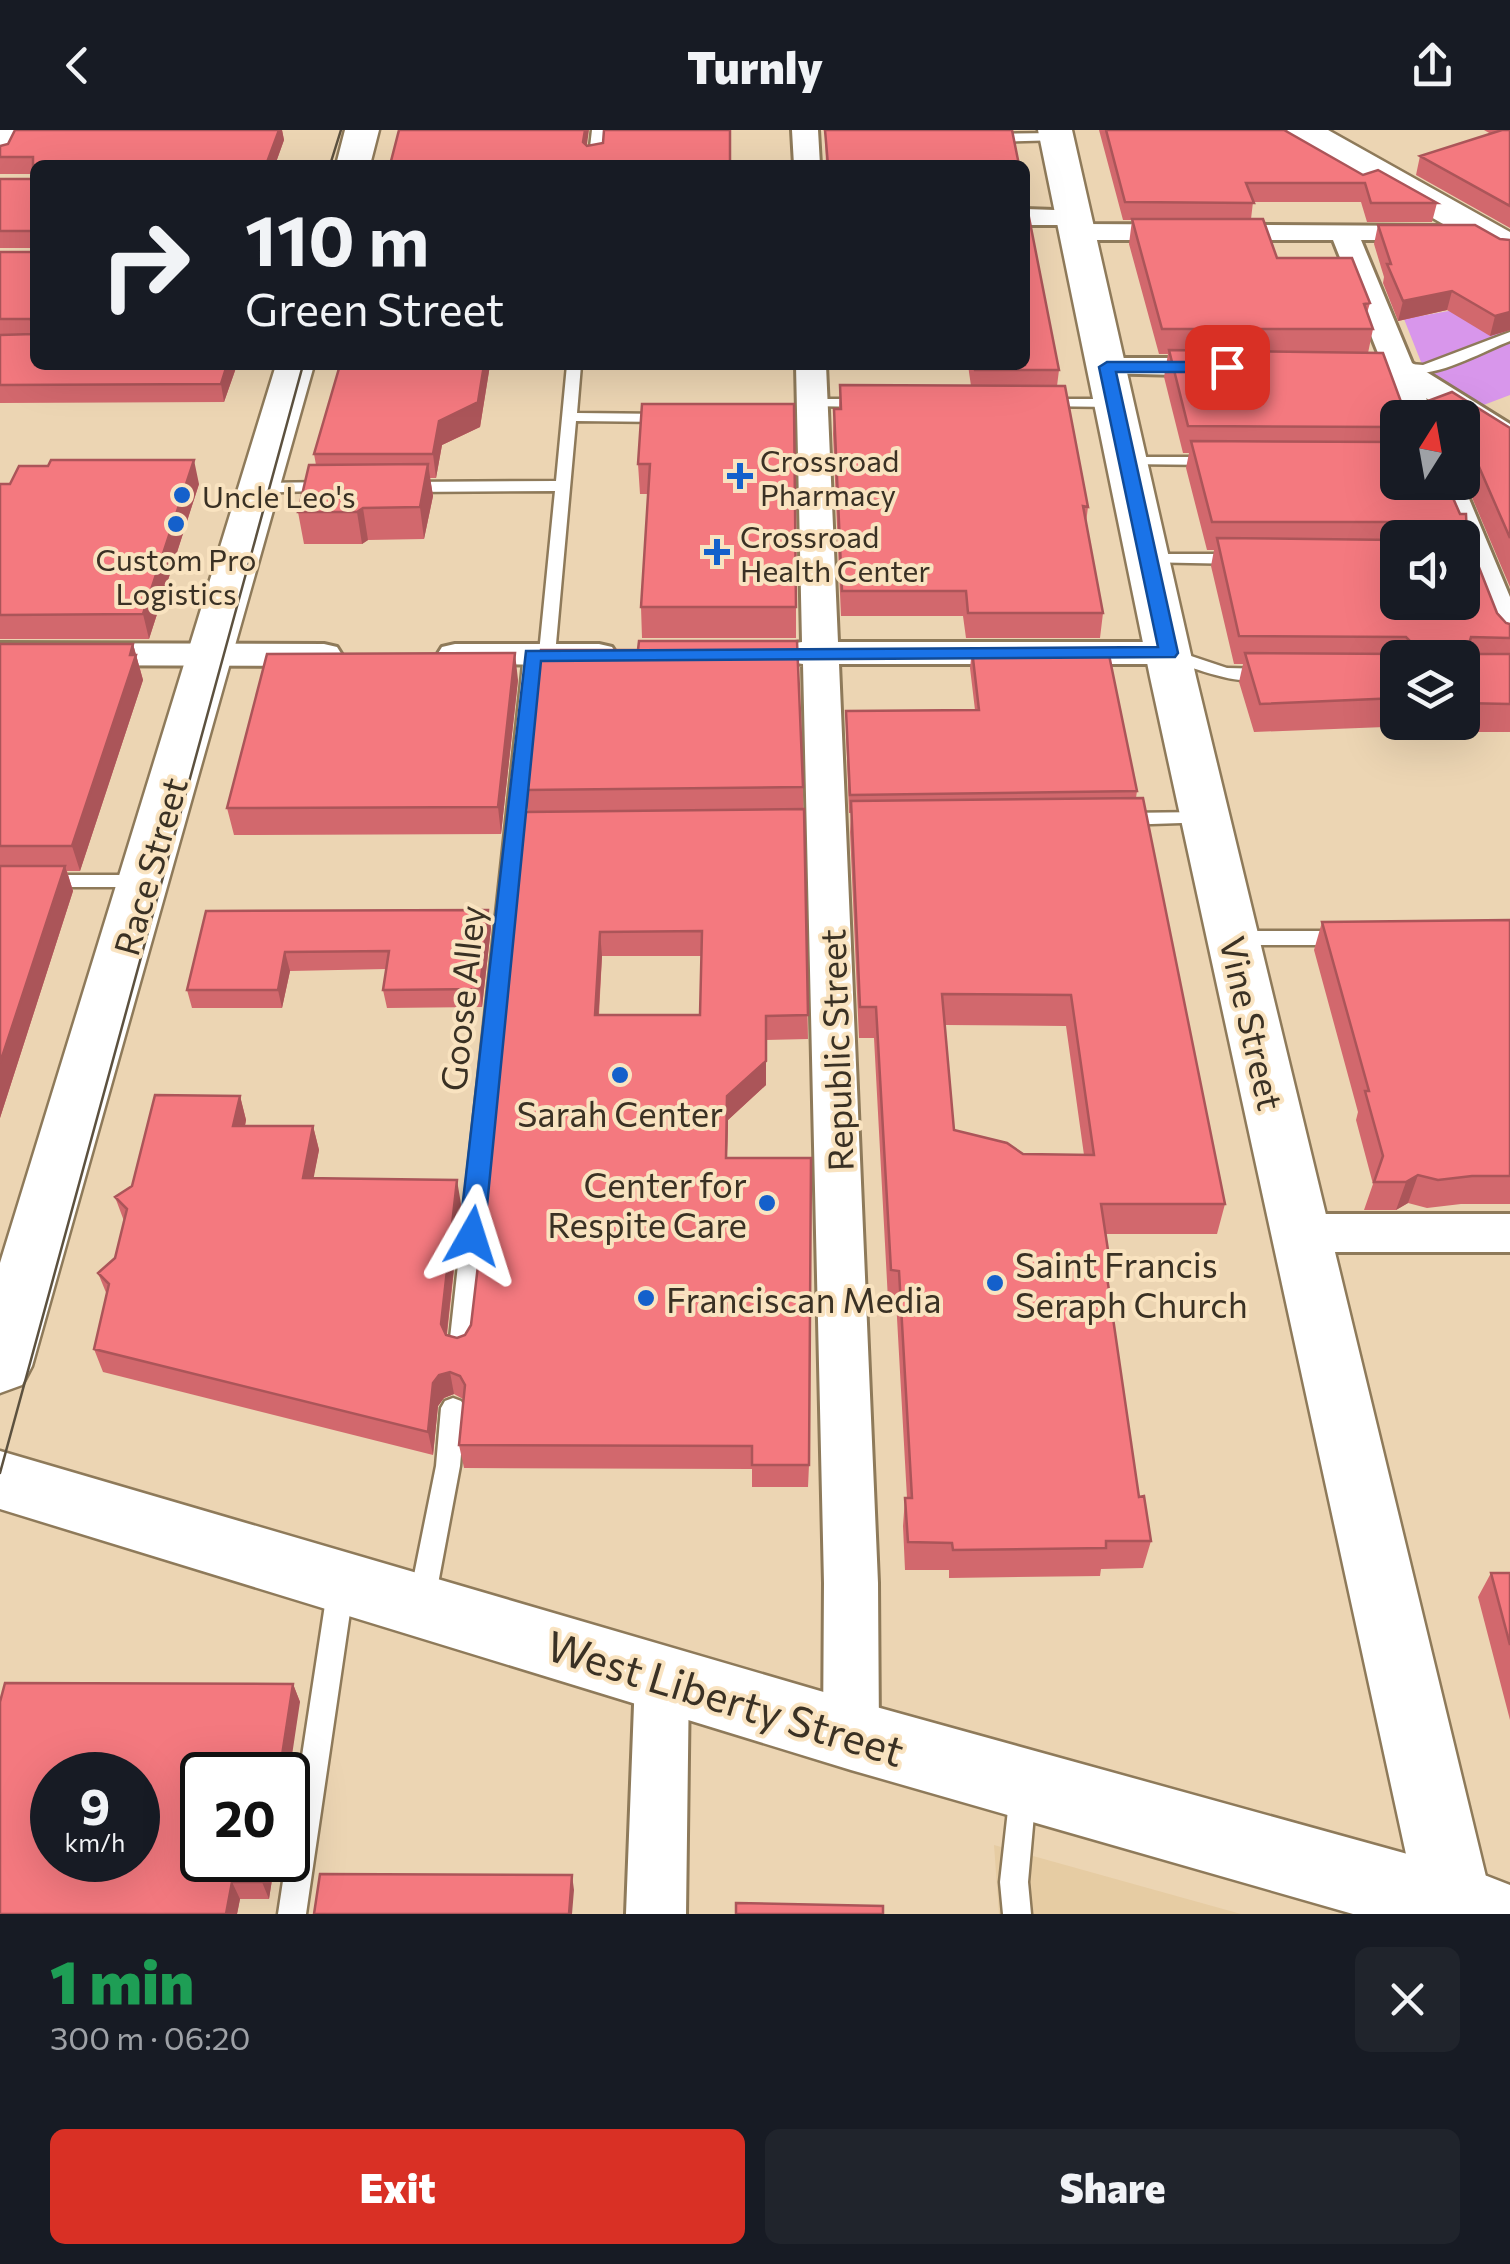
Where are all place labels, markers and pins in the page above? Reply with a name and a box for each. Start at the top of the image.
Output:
pin [1185,325,1270,410]
place label: Crossroad Pharmacy [760,441,899,512]
marker: Crossroad Pharmacy [729,465,751,487]
place label: Uncle Leo's [202,477,356,514]
marker: Uncle Leo's [171,484,193,506]
marker: Custom Pro Logistics [165,513,187,535]
place label: Crossroad Health Center [740,517,930,588]
marker: Crossroad Health Center [704,539,730,565]
place label: Custom Pro Logistics [95,540,257,611]
marker: Sarah Center [609,1064,631,1086]
place label: Sarah Center [517,1091,723,1134]
place label: Center for Respite Care [547,1162,747,1245]
marker: Center for Respite Care [756,1192,778,1214]
place label: Saint Francis Seraph Church [1015,1242,1248,1325]
marker: Saint Francis Seraph Church [984,1272,1006,1294]
place label: Franciscan Media [666,1277,942,1320]
marker: Franciscan Media [635,1287,657,1309]

